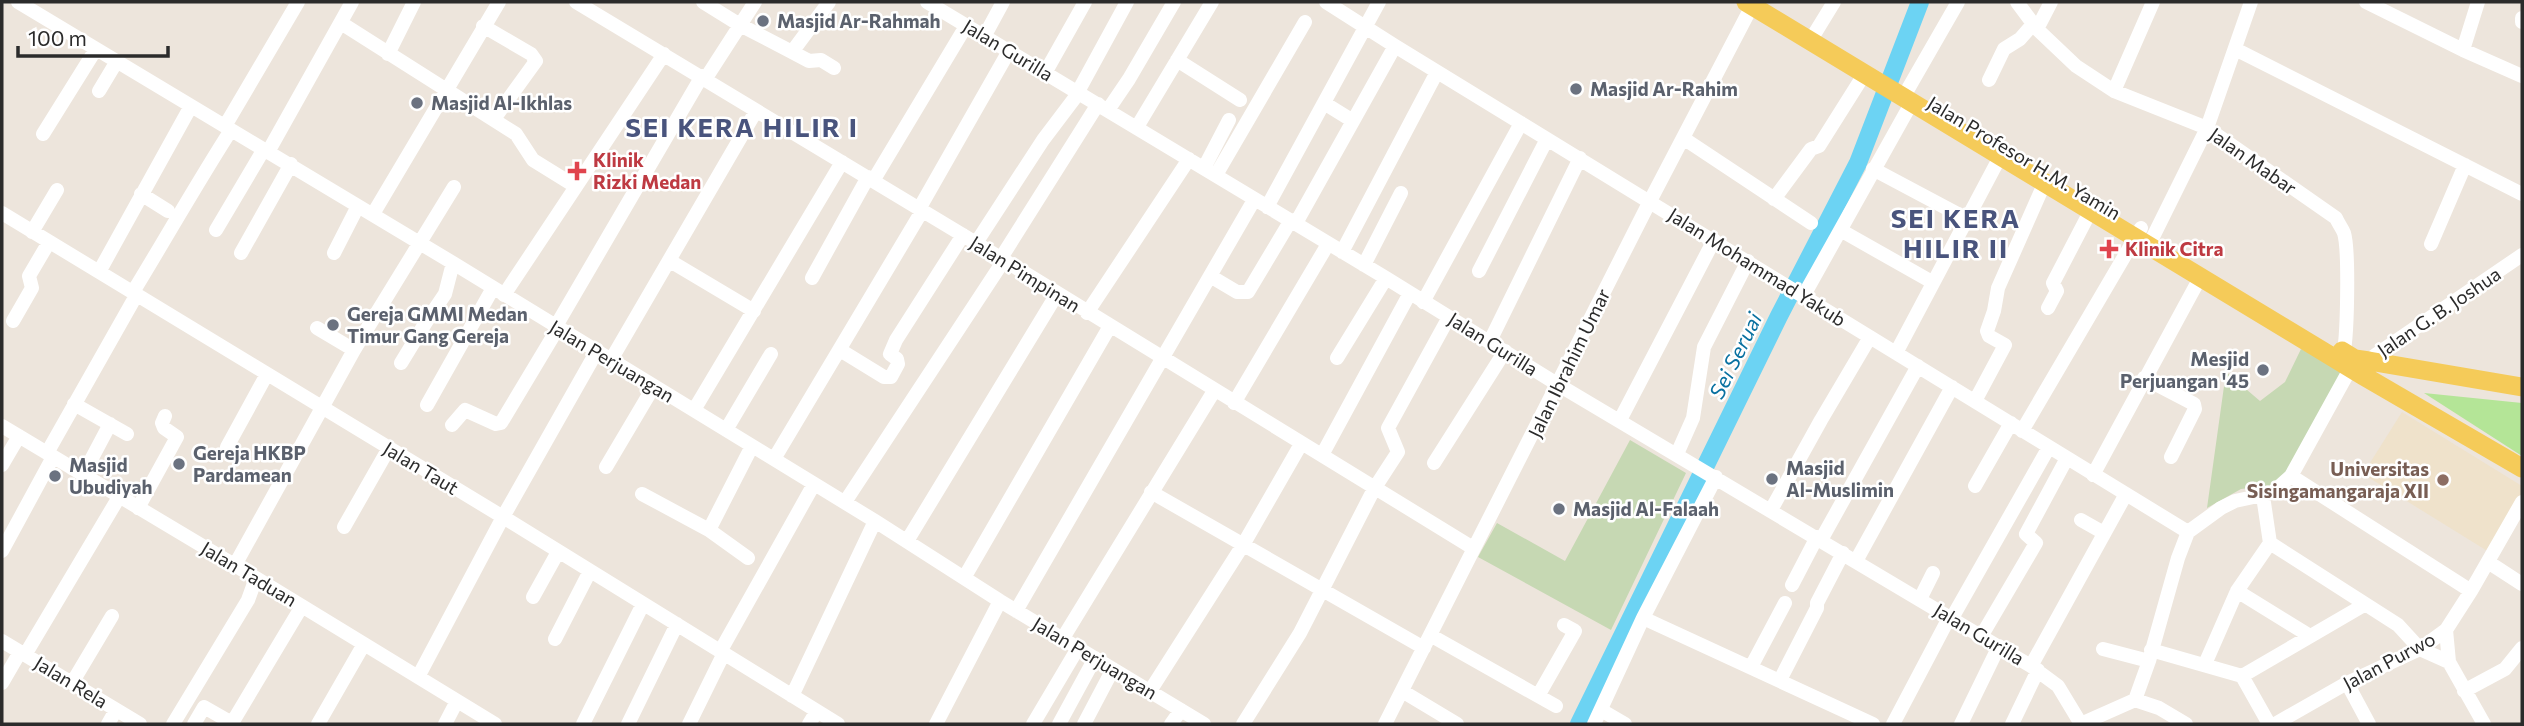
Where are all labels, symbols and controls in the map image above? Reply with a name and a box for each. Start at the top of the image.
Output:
place label: Masjid Ar-Rahmah [777,9,940,32]
marker: Masjid Ar-Rahmah [755,13,771,29]
scale bar [18,14,168,58]
street label: Jalan Gurilla [959,14,1058,86]
text: 100 m [28,25,87,50]
place label: Masjid Ar-Rahim [1590,77,1738,100]
marker: Masjid Ar-Rahim [1568,81,1584,97]
place label: Masjid Al-Ikhlas [431,91,572,114]
street label: Jalan Profesor H.M. Yamin [1924,91,2125,224]
marker: Masjid Al-Ikhlas [409,95,425,111]
district label: SEI KERA HILIR I [625,111,859,142]
street label: Jalan Mabar [2205,122,2302,199]
place label: Klinik Rizki Medan [593,148,701,193]
marker: Klinik Rizki Medan [567,161,587,181]
street label: Jalan Mohammad Yakub [1664,202,1850,331]
district label: SEI KERA HILIR II [1891,202,2021,263]
street label: Jalan Pimpinan [966,230,1085,317]
place label: Klinik Citra [2125,237,2224,260]
marker: Klinik Citra [2099,239,2119,259]
street label: Jalan G. B. Joshua [2373,262,2505,361]
street label: Jalan Ibrahim Umar [1523,284,1615,441]
place label: Gereja GMMI Medan Timur Gang Gereja [347,302,528,347]
street label: Jalan Gurilla [1444,307,1542,380]
water label: Sei Seruai [1703,308,1766,402]
street label: Jalan Perjuangan [546,314,679,407]
marker: Gereja GMMI Medan Timur Gang Gereja [325,317,341,333]
place label: Mesjid Perjuangan '45 [2120,347,2249,392]
marker: Mesjid Perjuangan '45 [2255,362,2271,378]
street label: Jalan Taut [379,436,463,499]
place label: Gereja HKBP Pardamean [193,441,306,486]
place label: Masjid Ubudiyah [69,453,153,498]
marker: Gereja HKBP Pardamean [171,456,187,472]
place label: Masjid Al-Muslimin [1786,456,1894,501]
place label: Universitas Sisingamangaraja XII [2247,457,2429,502]
marker: Masjid Ubudiyah [47,468,63,484]
marker: Masjid Al-Muslimin [1764,471,1780,487]
marker: Universitas Sisingamangaraja XII [2435,472,2451,488]
place label: Masjid Al-Falaah [1573,497,1719,520]
marker: Masjid Al-Falaah [1551,501,1567,517]
street label: Jalan Taduan [197,536,301,611]
street label: Jalan Gurilla [1930,598,2029,670]
street label: Jalan Perjuangan [1029,611,1162,704]
street label: Jalan Purwo [2339,627,2439,694]
street label: Jalan Rela [30,651,112,712]

